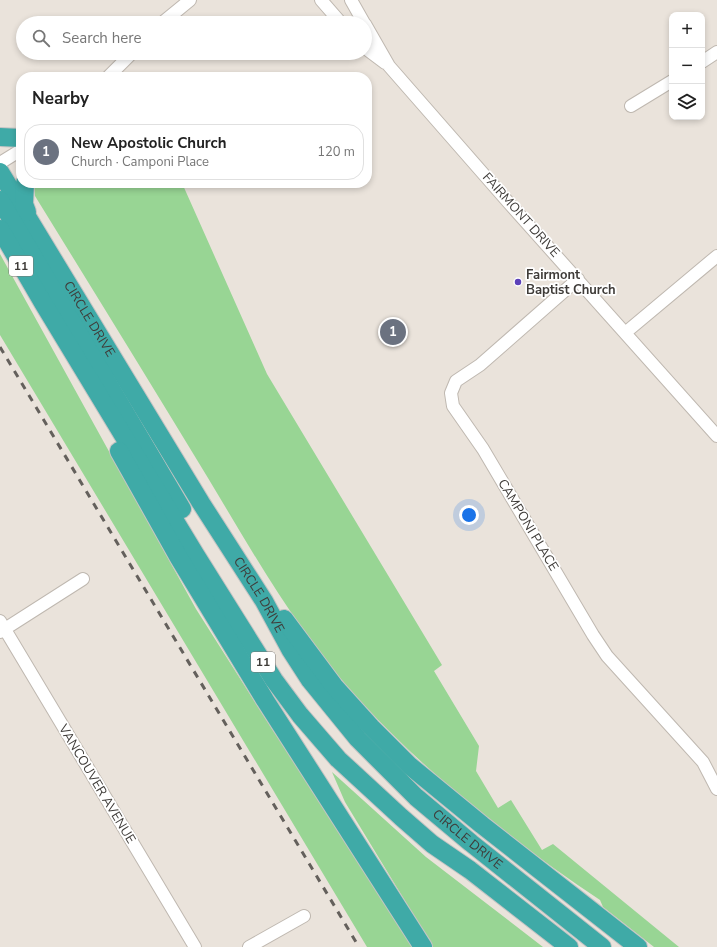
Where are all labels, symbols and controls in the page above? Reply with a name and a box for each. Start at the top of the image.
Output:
map controls [669,12,705,120]
button: + [669,12,705,48]
search box [16,16,372,60]
icon: search [30,27,52,49]
text: Search here [62,28,142,48]
button: − [669,48,705,84]
button: layers [669,84,705,120]
text: Nearby [32,87,89,110]
text: New Apostolic Church [71,133,226,153]
text: 1 [42,143,50,161]
text: 120 m [317,143,355,161]
text: Church · Camponi Place [71,153,209,171]
street label: FAIRMONT DRIVE [478,169,564,261]
road number: 11 [9,256,33,276]
place label: Fairmont Baptist Church [526,266,616,299]
marker: Fairmont Baptist Church [513,277,523,287]
street label: CIRCLE DRIVE [59,278,119,360]
pin: 1 [380,317,406,347]
street label: CAMPONI PLACE [493,476,563,574]
your location [459,505,479,525]
street label: CIRCLE DRIVE [229,554,289,636]
road number: 11 [251,652,275,672]
street label: VANCOUVER AVENUE [54,720,140,847]
street label: CIRCLE DRIVE [429,805,506,874]

